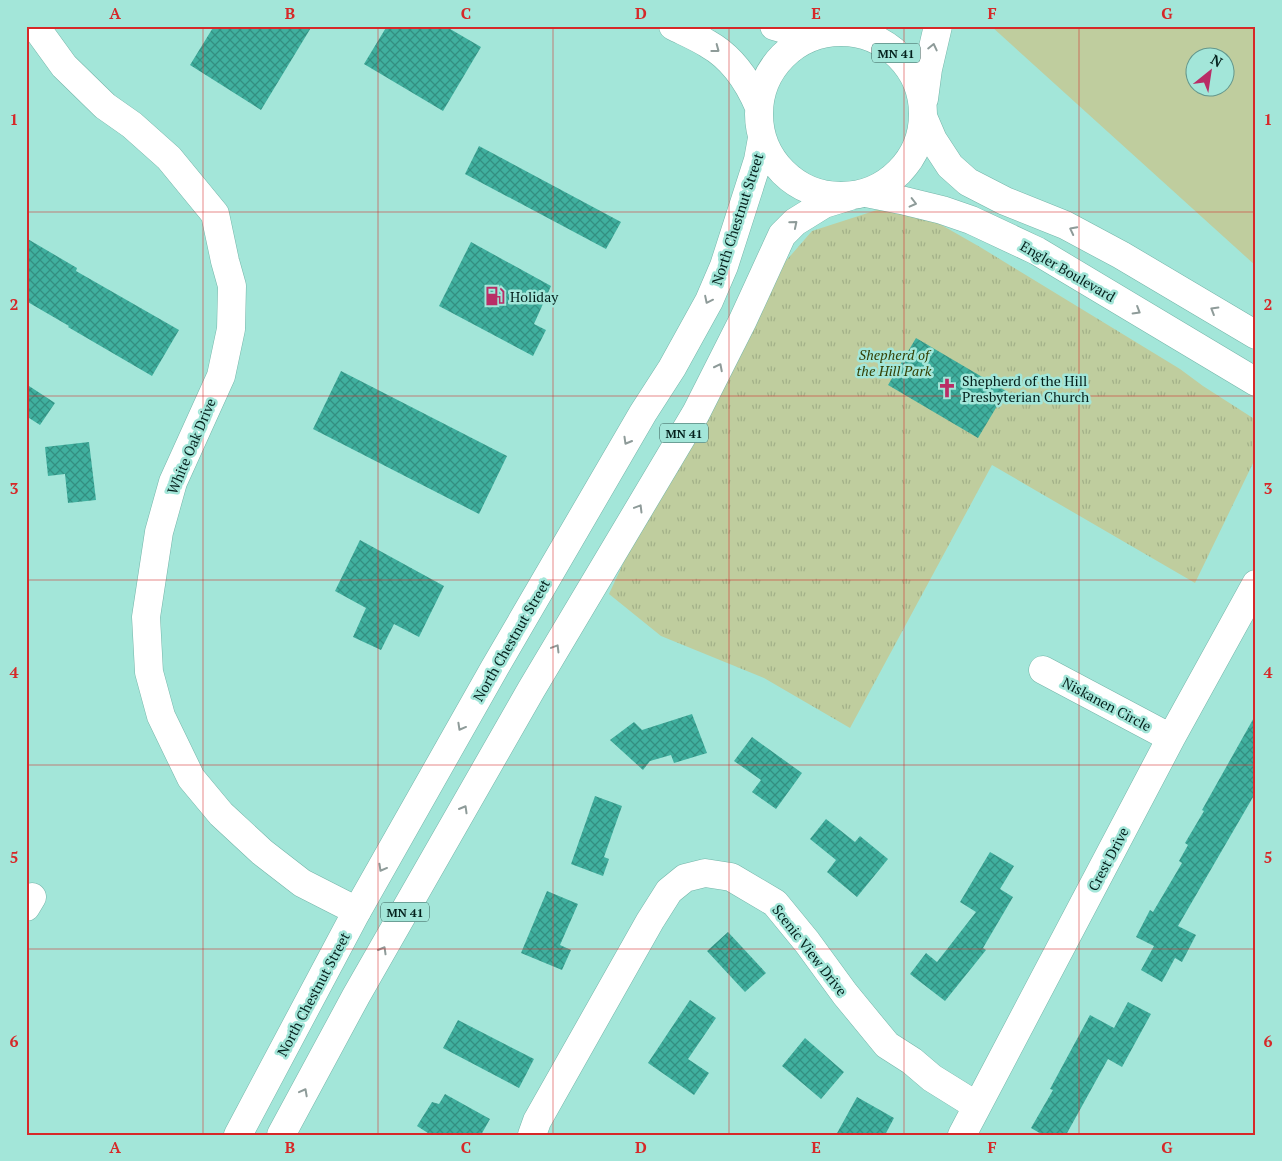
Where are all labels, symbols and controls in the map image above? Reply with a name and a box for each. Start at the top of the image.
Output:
text: A [109,2,121,24]
text: B [285,2,295,24]
text: C [461,2,471,24]
text: D [635,2,647,24]
text: E [811,2,821,24]
text: F [987,2,997,24]
text: G [1161,2,1173,24]
one-way arrow [927,43,938,52]
one-way arrow [710,44,719,52]
road number: MN 41 [872,44,920,62]
north arrow [1184,48,1234,98]
text: N [1207,49,1226,71]
text: 1 [9,108,19,130]
text: 1 [1263,108,1273,130]
street label: North Chestnut Street [707,150,768,288]
one-way arrow [909,197,918,208]
one-way arrow [788,222,797,230]
one-way arrow [1069,226,1078,236]
street label: Engler Boulevard [1017,236,1119,306]
fuel station icon: Holiday [484,285,506,307]
place label: Holiday [510,287,559,306]
text: 2 [9,293,19,315]
text: 2 [1263,293,1273,315]
one-way arrow [705,295,715,304]
one-way arrow [1132,305,1141,315]
one-way arrow [1210,306,1219,316]
park label: Shepherd of the Hill Park [857,345,932,380]
one-way arrow [713,363,723,372]
place label: Shepherd of the Hill Presbyterian Church [962,371,1089,406]
church icon: Shepherd of the Hill Presbyterian Church [936,377,958,399]
street label: White Oak Drive [162,395,220,497]
road number: MN 41 [660,423,708,442]
one-way arrow [623,435,633,444]
text: 3 [9,477,19,499]
text: 3 [1263,477,1273,499]
one-way arrow [633,505,643,514]
street label: North Chestnut Street [468,575,554,705]
one-way arrow [550,645,560,654]
text: 4 [9,661,19,683]
text: 4 [1263,661,1273,683]
street label: Niskanen Circle [1059,673,1155,735]
one-way arrow [458,722,468,731]
one-way arrow [457,805,467,814]
street label: Crest Drive [1083,824,1133,894]
text: 5 [9,846,19,868]
text: 5 [1263,846,1273,868]
one-way arrow [378,863,388,872]
street label: Scenic View Drive [768,901,852,999]
road number: MN 41 [381,902,429,922]
street label: North Chestnut Street [272,928,354,1059]
one-way arrow [377,946,387,955]
text: 6 [9,1030,19,1052]
text: 6 [1263,1030,1273,1052]
one-way arrow [298,1088,308,1097]
text: A [109,1136,121,1158]
text: B [285,1136,295,1158]
text: C [461,1136,471,1158]
text: D [635,1136,647,1158]
text: E [811,1136,821,1158]
text: F [987,1136,997,1158]
text: G [1161,1136,1173,1158]

